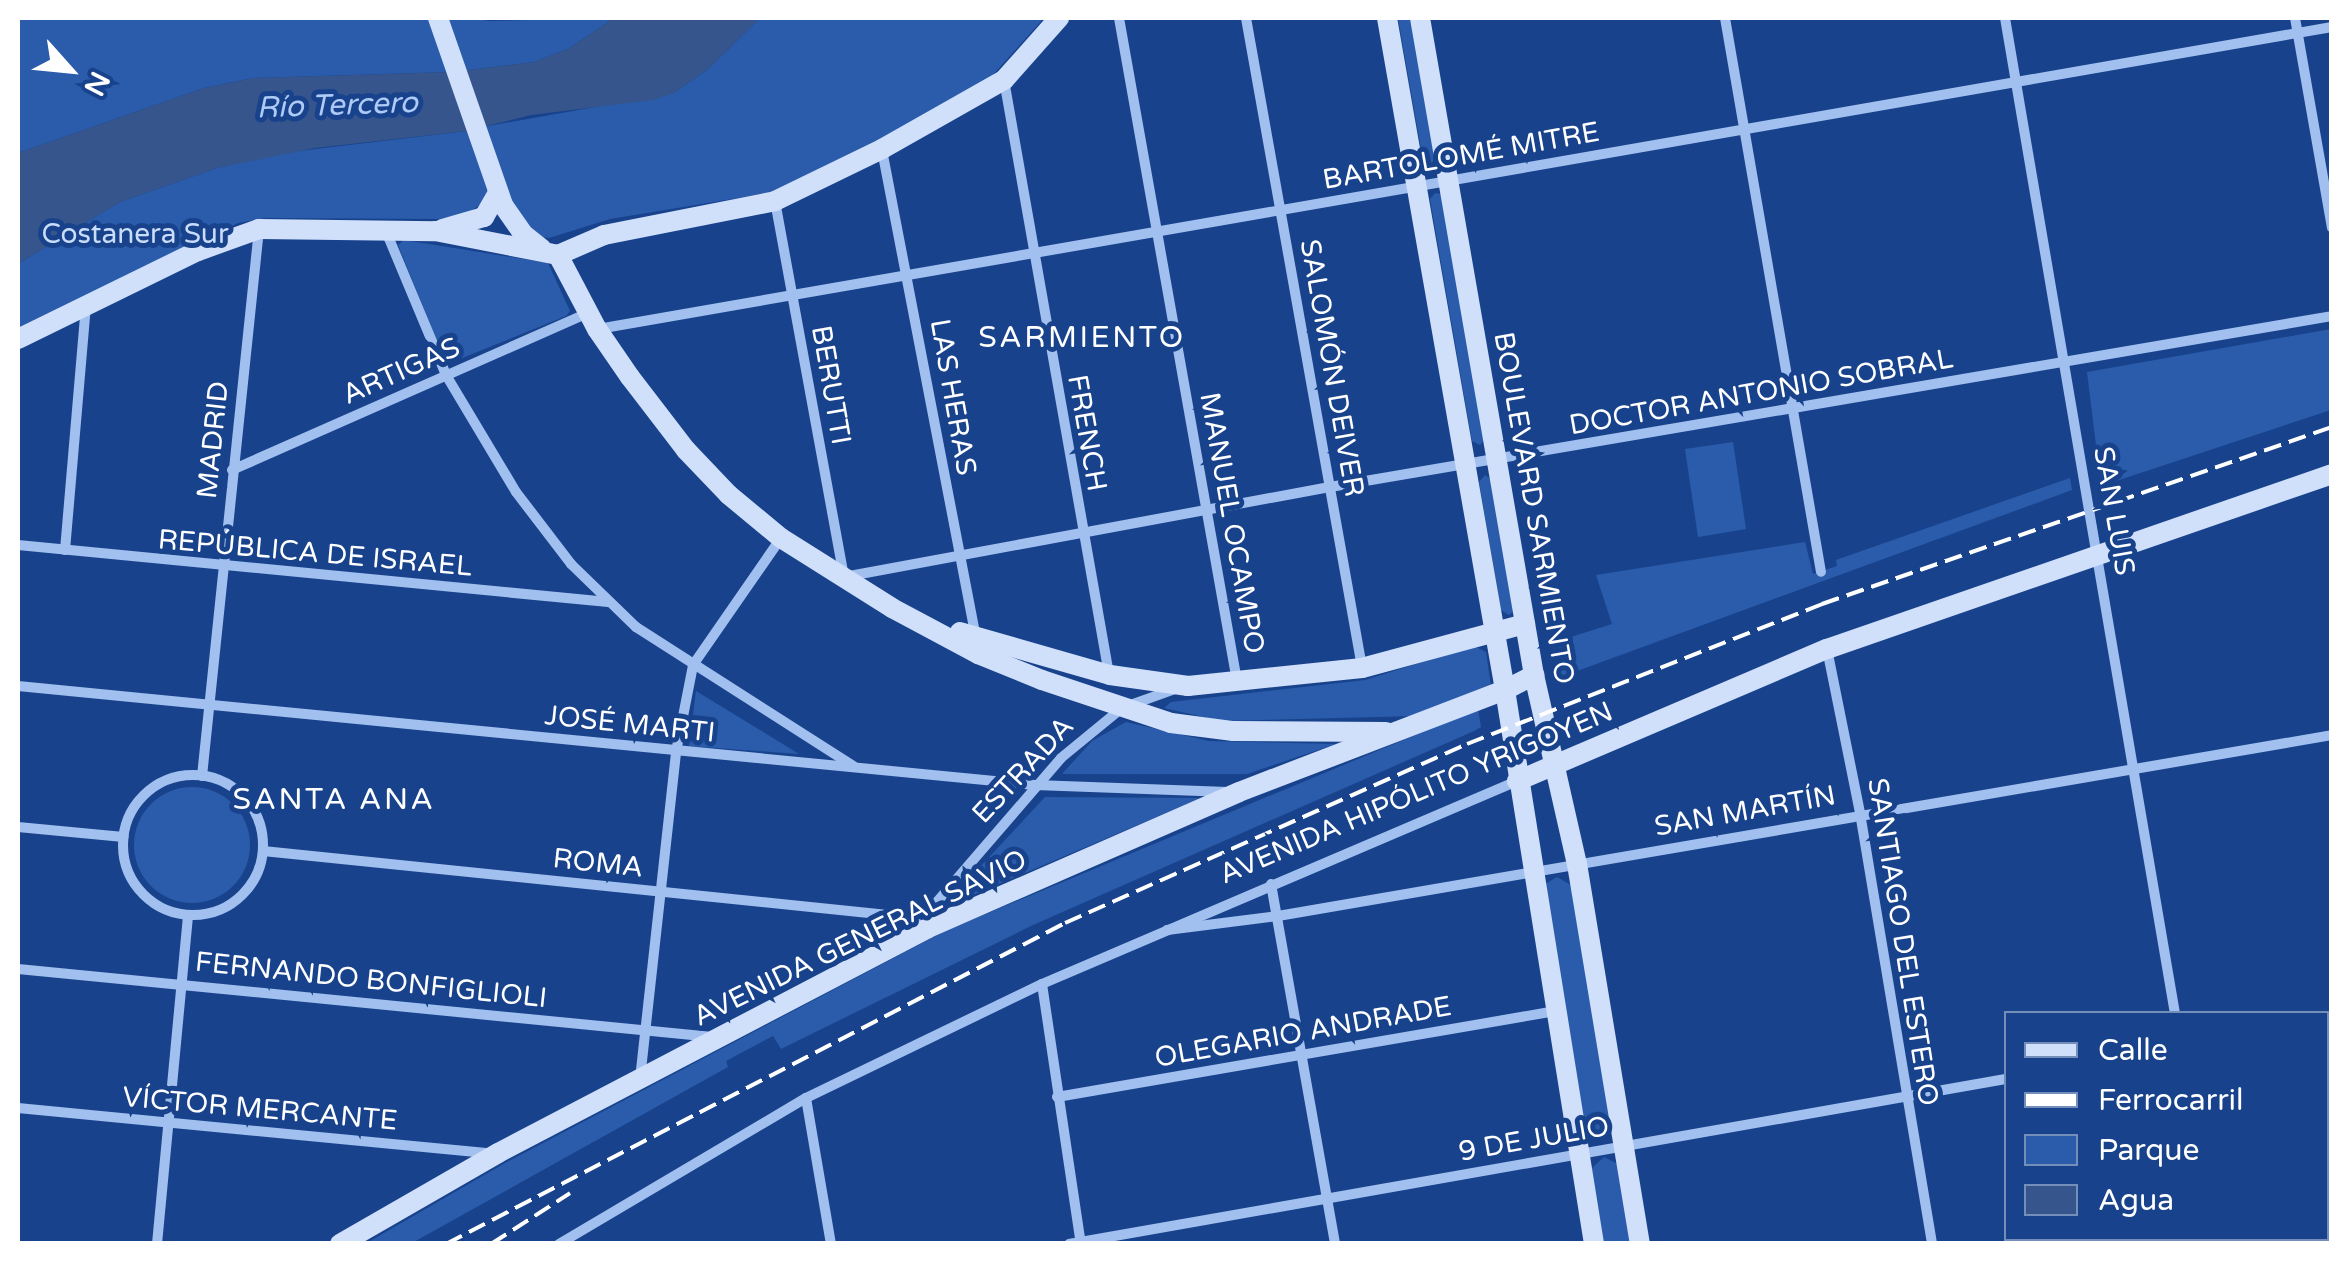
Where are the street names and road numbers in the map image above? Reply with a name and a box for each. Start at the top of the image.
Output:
street label: BARTOLOMÉ MITRE [1320,115,1602,197]
street label: SALOMÓN DEIVER [1293,237,1371,499]
street label: LAS HERAS [923,316,983,478]
street label: BERUTTI [804,323,858,447]
street label: BOULEVARD SARMIENTO [1486,329,1582,687]
street label: ARTIGAS [337,330,465,412]
street label: DOCTOR ANTONIO SOBRAL [1567,342,1955,442]
street label: FRENCH [1060,372,1114,494]
street label: MADRID [190,380,236,500]
street label: MANUEL OCAMPO [1192,390,1272,656]
street label: SAN LUIS [2086,444,2142,578]
street label: REPÚBLICA DE ISRAEL [157,523,473,583]
street label: AVENIDA HIPÓLITO YRIGOYEN [1214,695,1618,891]
street label: JOSÉ MARTI [543,698,717,750]
street label: ESTRADA [965,710,1081,830]
street label: SANTIAGO DEL ESTERO [1860,776,1946,1108]
street label: SAN MARTÍN [1652,779,1838,843]
street label: ROMA [551,842,645,884]
street label: AVENIDA GENERAL SAVIO [688,842,1032,1034]
street label: FERNANDO BONFIGLIOLI [193,945,549,1015]
street label: OLEGARIO ANDRADE [1152,989,1454,1075]
street label: VÍCTOR MERCANTE [121,1080,399,1138]
street label: 9 DE JULIO [1456,1109,1612,1169]

